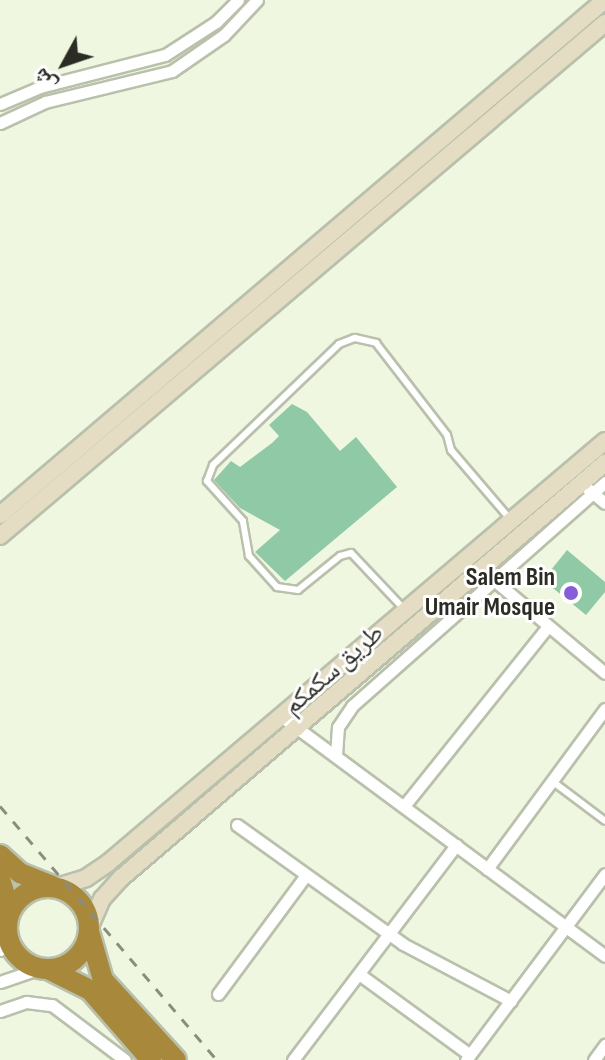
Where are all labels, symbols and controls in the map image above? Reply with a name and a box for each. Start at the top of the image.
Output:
north arrow [24,24,104,104]
text: ش [27,62,63,97]
place label: Salem Bin Umair Mosque [425,562,555,624]
marker: Salem Bin Umair Mosque [562,584,580,602]
street label: طريق سكمكم [277,618,391,722]

